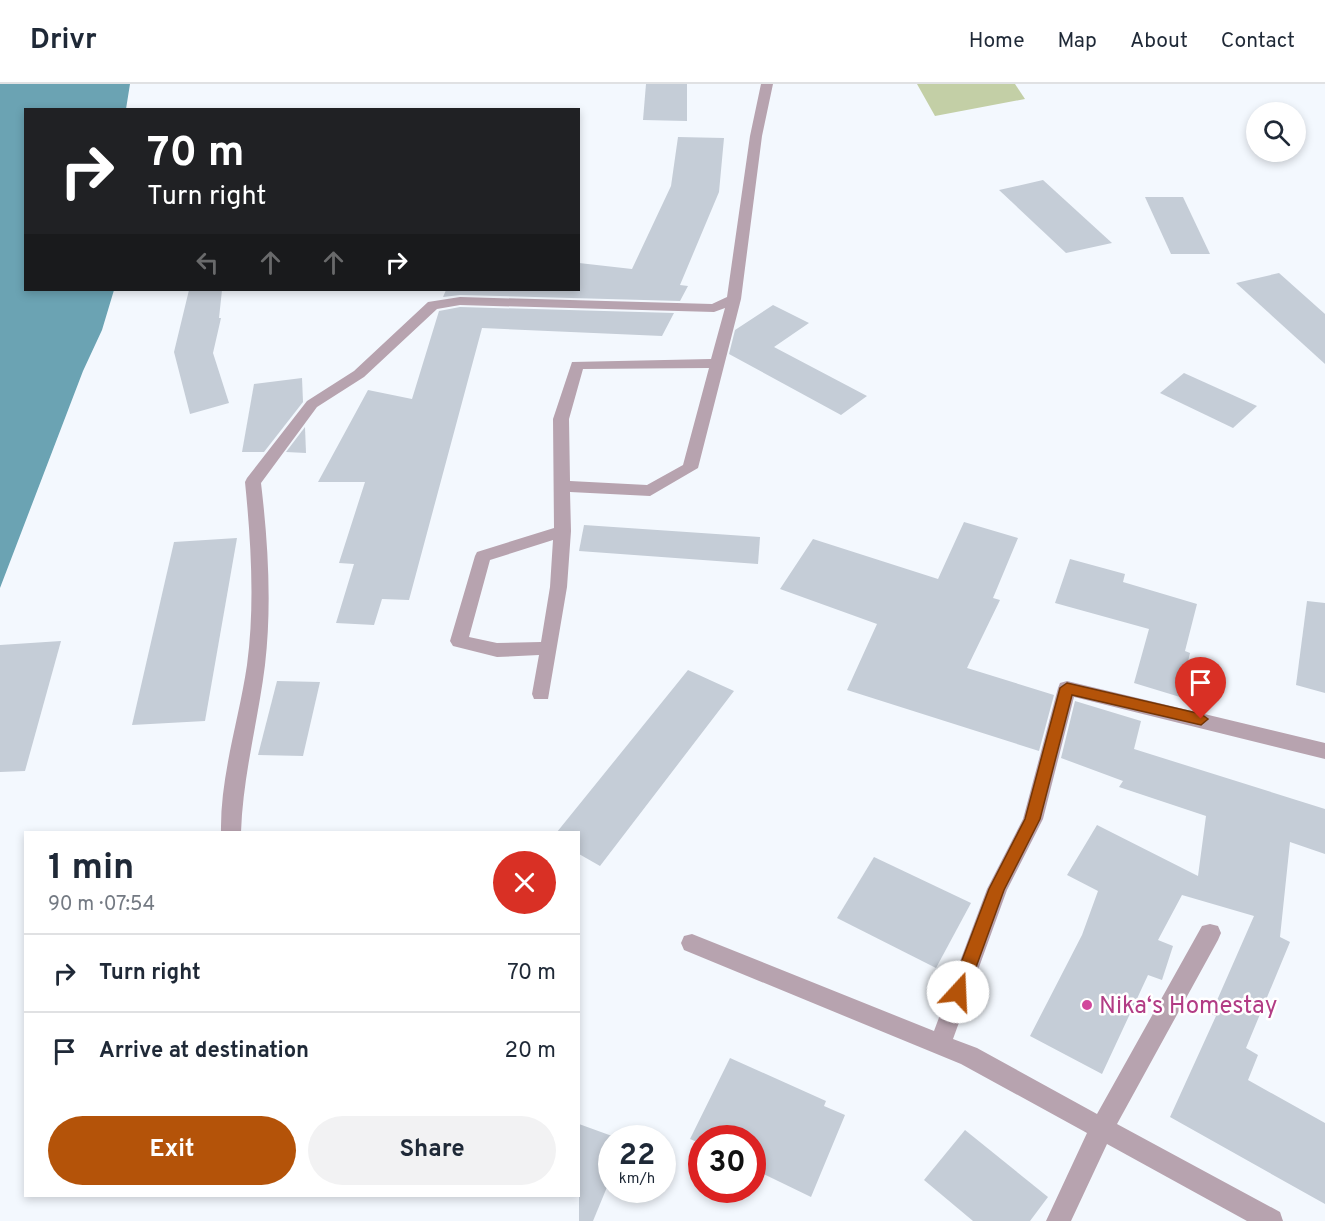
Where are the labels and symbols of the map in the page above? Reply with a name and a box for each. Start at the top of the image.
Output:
pin [1175,657,1226,719]
position arrow [926,960,990,1024]
place label: Nika‘s Homestay [1099,992,1277,1022]
marker: Nika‘s Homestay [1080,998,1094,1012]
speed limit sign: 30 [688,1125,766,1203]

